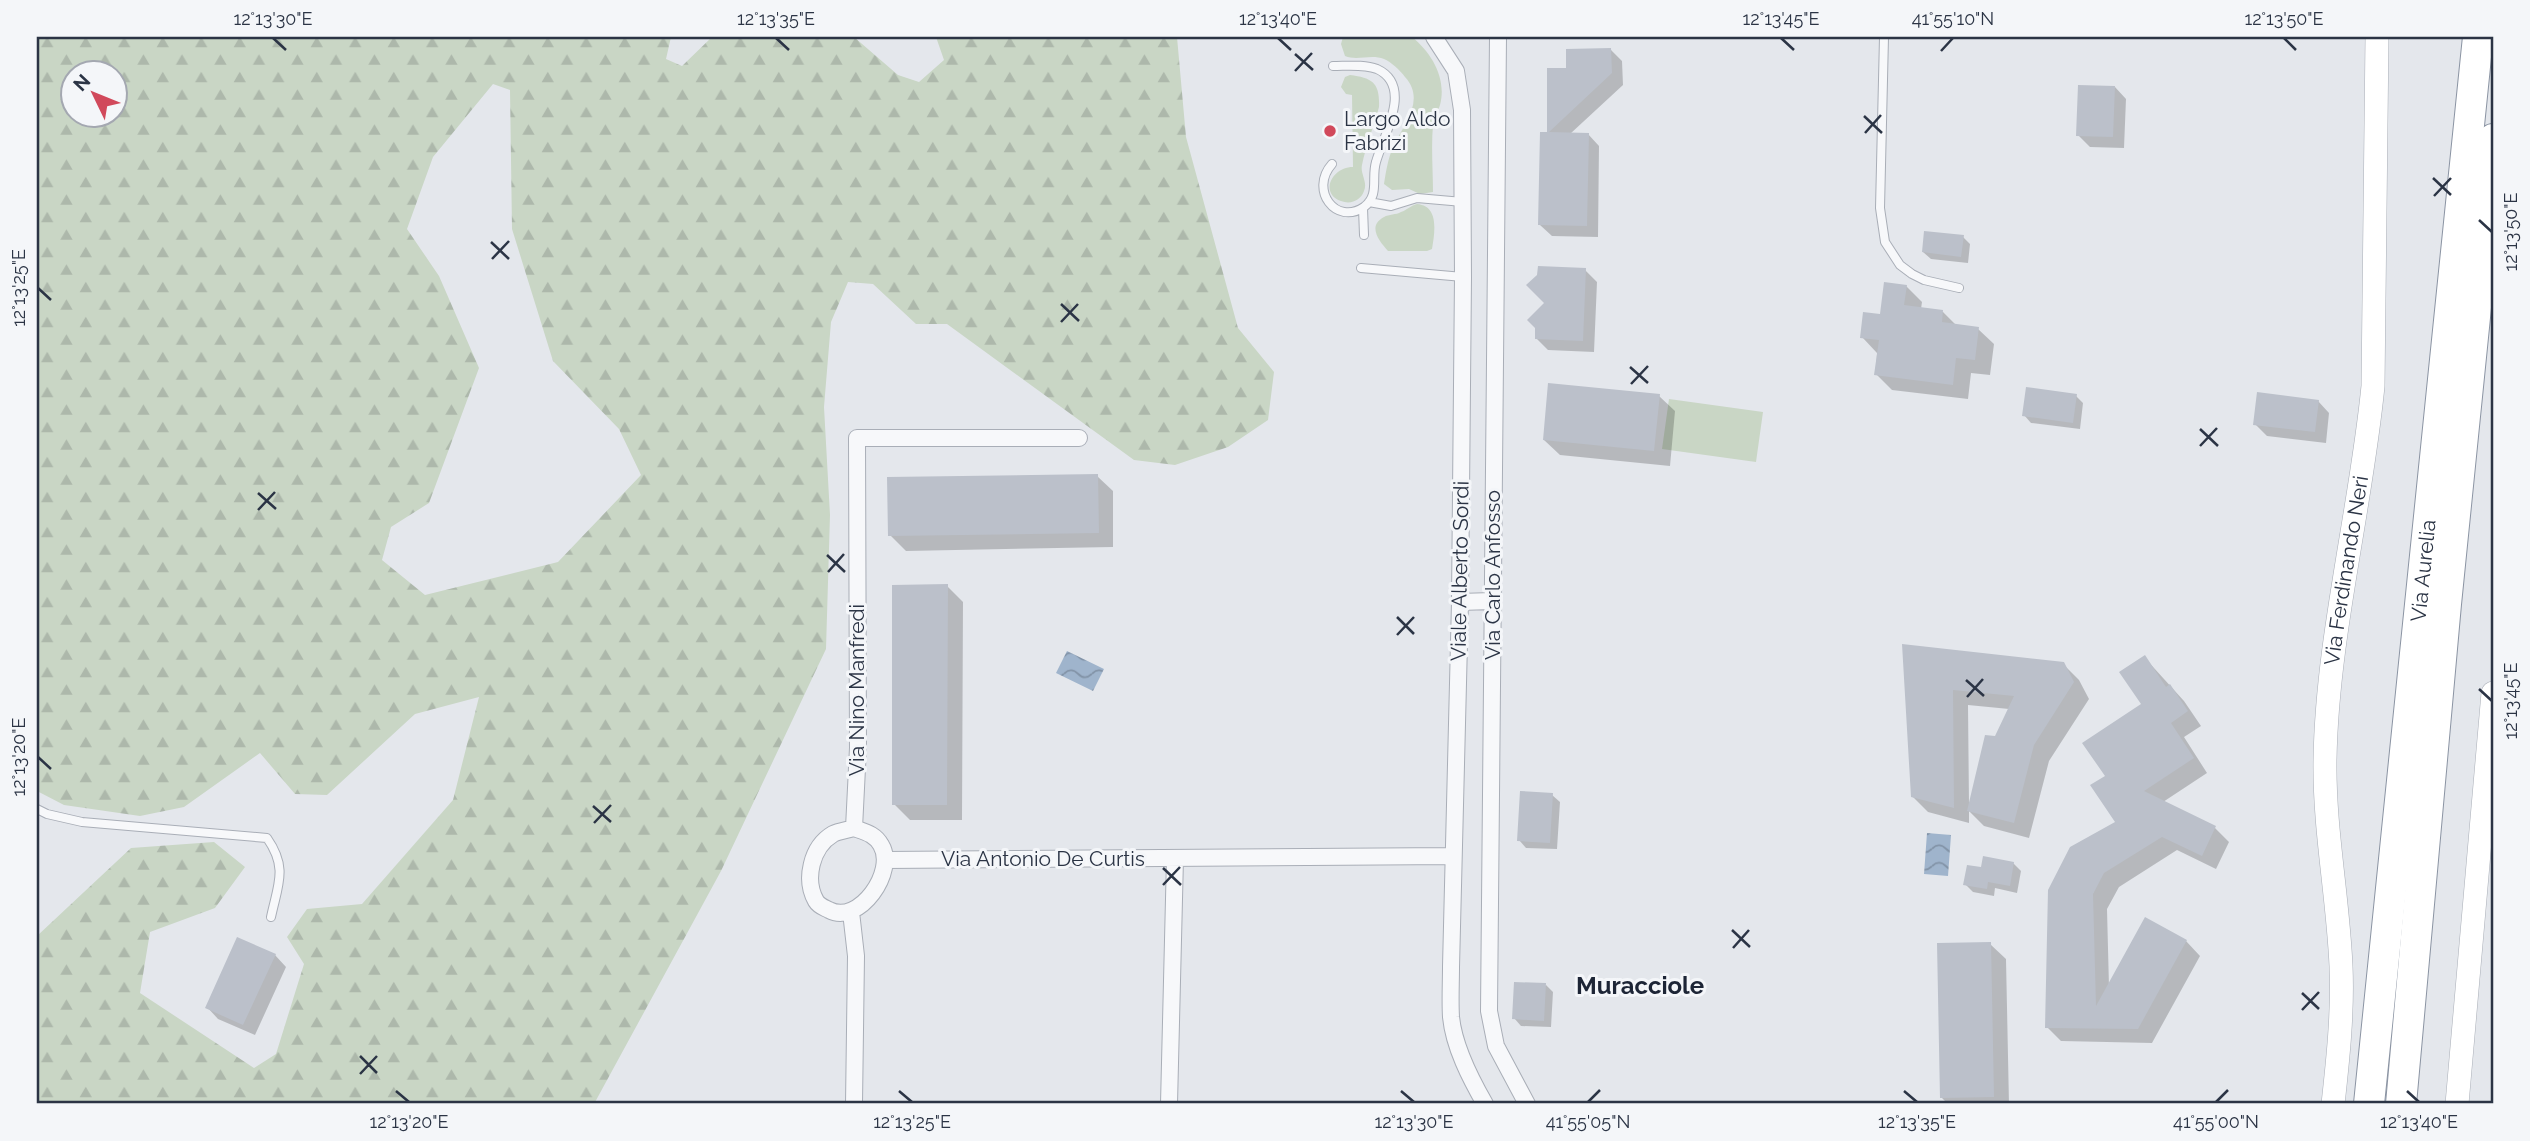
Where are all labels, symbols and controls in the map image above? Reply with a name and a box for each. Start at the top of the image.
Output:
text: 12°13'30"E [233,8,313,29]
text: 12°13'35"E [737,8,815,29]
text: 12°13'40"E [1239,8,1317,29]
text: 12°13'45"E [1743,8,1819,29]
text: 41°55'10"N [1912,8,1994,29]
text: 12°13'50"E [2245,8,2324,29]
north arrow [60,60,130,130]
text: N [69,70,95,95]
place label: Largo Aldo Fabrizi [1344,106,1450,155]
marker: Largo Aldo Fabrizi [1322,123,1338,139]
text: 12°13'50"E [2500,192,2521,272]
text: 12°13'25"E [8,249,29,327]
street label: Via Ferdinando Neri [2319,474,2373,667]
street label: Viale Alberto Sordi [1445,481,1474,661]
street label: Via Carlo Anfosso [1480,490,1505,660]
street label: Via Aurelia [2405,518,2441,623]
street label: Via Nino Manfredi [844,604,869,776]
text: 12°13'45"E [2500,663,2521,739]
text: 12°13'20"E [8,718,29,796]
street label: Via Antonio De Curtis [941,846,1145,871]
district label: Muracciole [1576,971,1704,1000]
text: 12°13'20"E [370,1111,448,1132]
text: 12°13'25"E [873,1111,951,1132]
text: 12°13'30"E [1374,1111,1454,1132]
text: 41°55'05"N [1546,1111,1630,1132]
text: 12°13'35"E [1878,1111,1956,1132]
text: 41°55'00"N [2173,1111,2259,1132]
text: 12°13'40"E [2380,1111,2458,1132]

